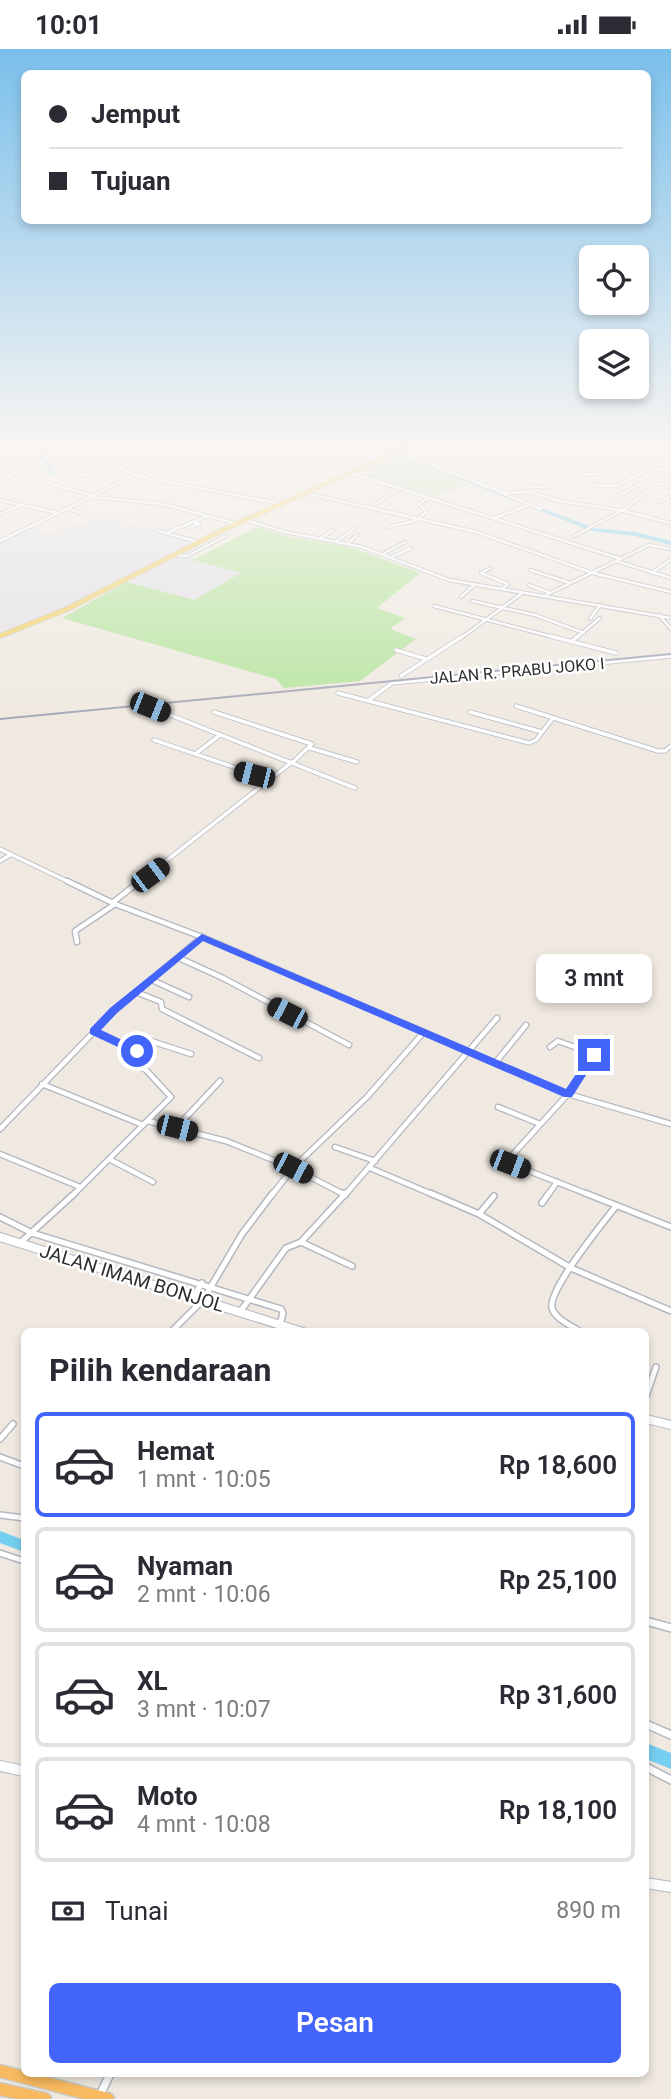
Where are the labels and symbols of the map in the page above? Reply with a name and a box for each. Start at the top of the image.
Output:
street label: JALAN R. PRABU JOKO I [429,654,605,688]
car [127,689,174,725]
car [232,760,277,790]
car [127,854,174,896]
callout: 3 mnt [536,953,652,1003]
car [264,994,311,1032]
route start [121,1035,153,1067]
route end [578,1039,610,1071]
car [155,1113,200,1143]
car [487,1147,534,1181]
car [270,1149,317,1187]
street label: JALAN IMAM BONJOL [37,1239,227,1317]

